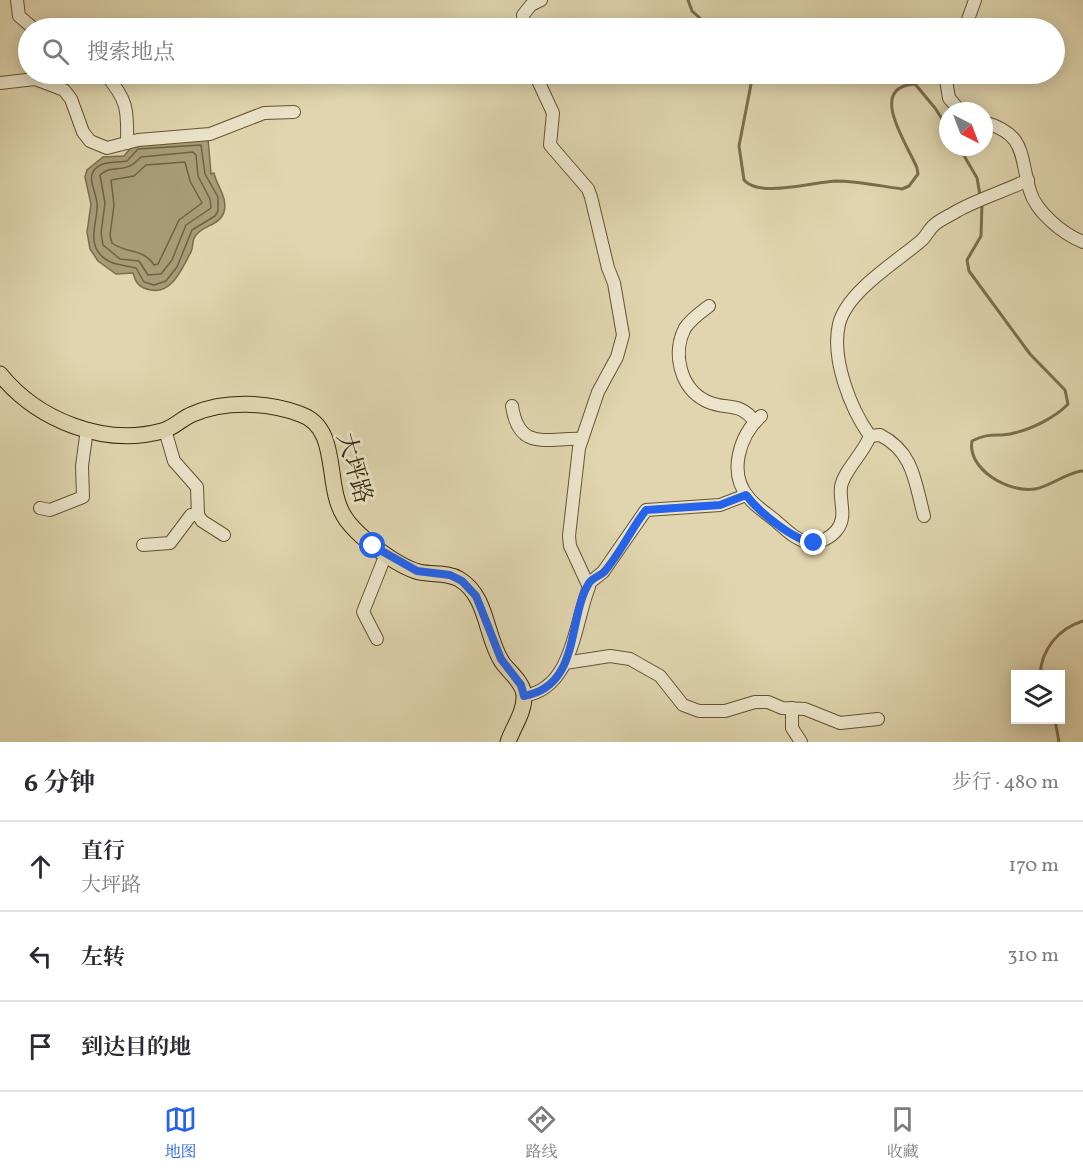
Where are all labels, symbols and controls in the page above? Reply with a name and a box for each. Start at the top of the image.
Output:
search box [18,18,1065,84]
icon: search [39,35,72,68]
text: 搜索地点 [87,38,175,69]
north arrow [939,102,993,156]
street label: 大坪路 [327,429,379,508]
route end [800,529,826,555]
route start [359,532,385,558]
map controls [1011,670,1065,724]
button: layers [1011,670,1065,724]
text: 6 分钟 [24,766,95,802]
text: 步行 · 480 m [952,769,1059,797]
text: 直行 [81,837,125,868]
icon: ahead [24,850,57,883]
text: 170 m [1009,852,1059,880]
text: 大坪路 [81,872,141,900]
icon: left [24,940,57,973]
text: 310 m [1007,942,1059,970]
text: 左转 [81,943,125,974]
icon: arrive [24,1030,57,1063]
text: 到达目的地 [81,1033,191,1064]
tab: 地图 [164,1103,197,1164]
tab: 路线 [525,1103,558,1164]
tab: 收藏 [886,1103,919,1164]

